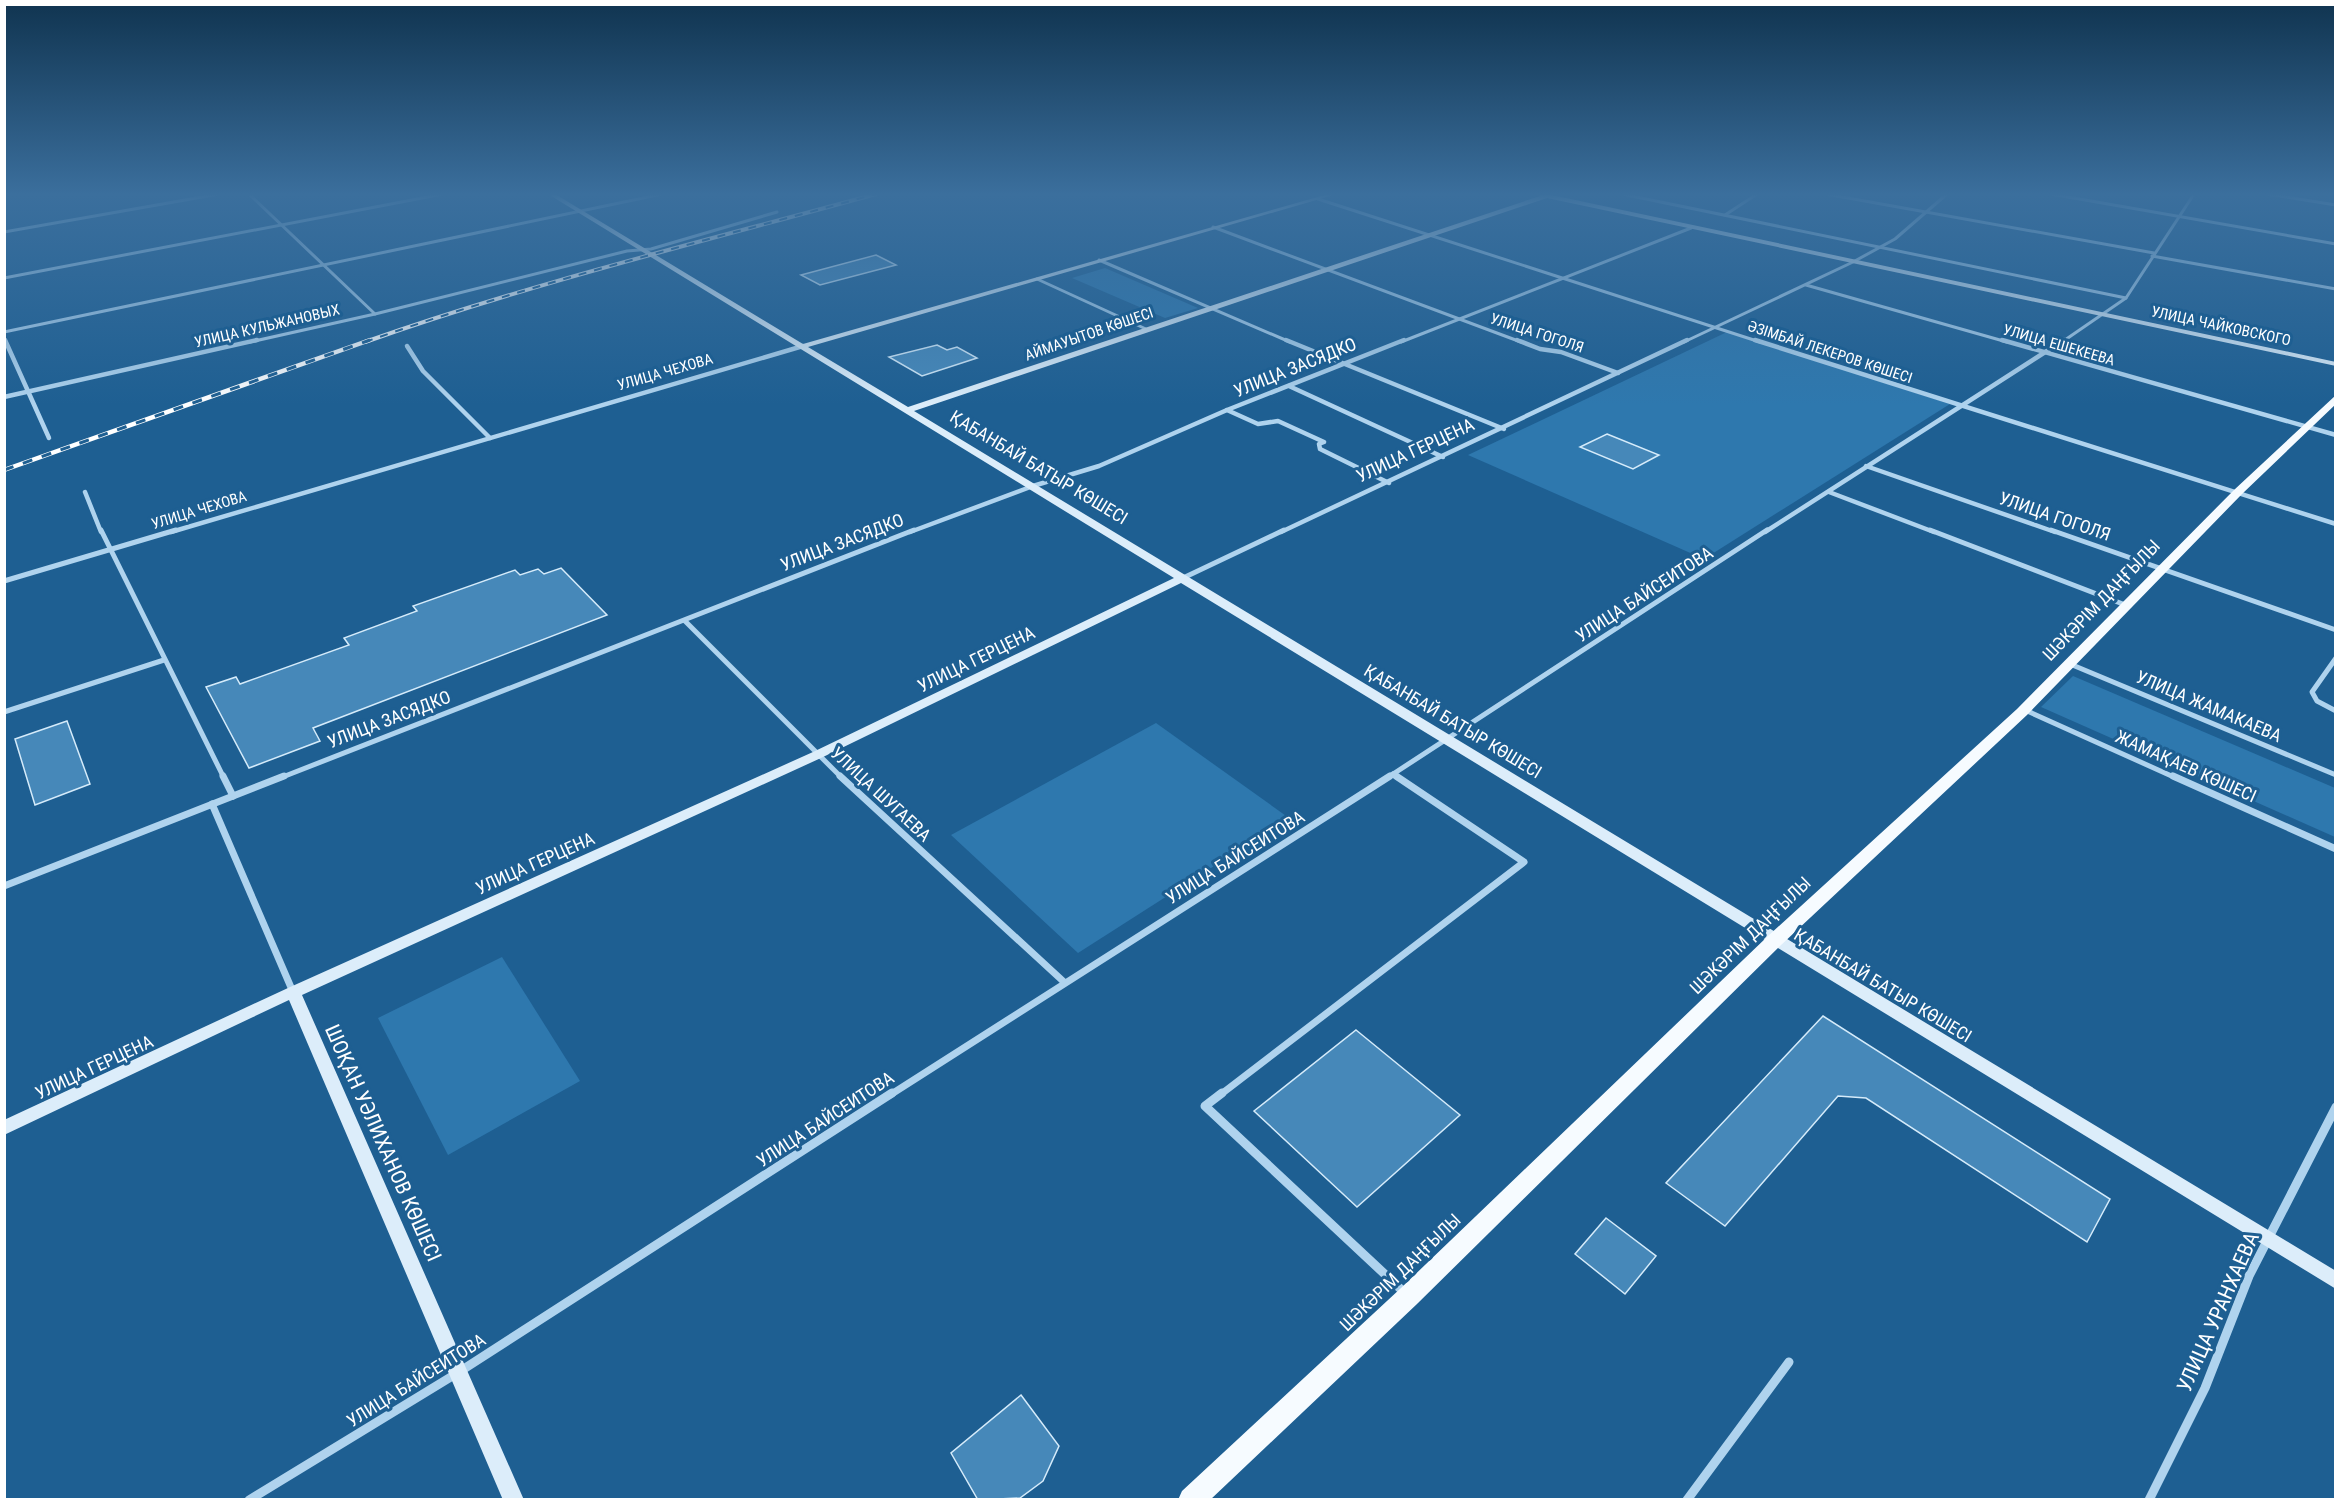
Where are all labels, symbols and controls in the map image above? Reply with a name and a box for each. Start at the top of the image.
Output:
street label: УЛИЦА КУЛЬЖАНОВЫХ [193,301,341,351]
street label: УЛИЦА ЧАЙКОВСКОГО [2150,302,2292,350]
street label: АЙМАУЫТОВ КӨШЕСІ [1022,304,1156,364]
street label: УЛИЦА ГОГОЛЯ [1488,309,1586,357]
street label: ӘЗІМБАЙ ЛЕКЕРОВ КӨШЕСІ [1745,317,1915,387]
street label: УЛИЦА ЕШЕКЕЕВА [2001,320,2117,370]
street label: УЛИЦА ЗАСЯДКО [1231,333,1359,401]
street label: УЛИЦА ЧЕХОВА [615,350,715,394]
street label: ҚАБАНБАЙ БАТЫР КӨШЕСІ [946,406,1132,528]
street label: УЛИЦА ГЕРЦЕНА [1353,413,1478,486]
street label: УЛИЦА ЧЕХОВА [149,487,249,533]
street label: УЛИЦА ГОГОЛЯ [1996,487,2114,545]
street label: УЛИЦА ЗАСЯДКО [777,509,907,575]
street label: ШӘКӘРІМ ДАҢҒЫЛЫ [2038,535,2164,665]
street label: УЛИЦА БАЙСЕИТОВА [1571,541,1717,646]
street label: УЛИЦА ГЕРЦЕНА [914,621,1039,696]
street label: ҚАБАНБАЙ БАТЫР КӨШЕСІ [1360,660,1546,782]
street label: УЛИЦА ЖАМАКАЕВА [2133,666,2286,746]
street label: УЛИЦА ЗАСЯДКО [324,686,454,752]
street label: ЖАМАҚАЕВ КӨШЕСІ [2112,725,2260,807]
street label: УЛИЦА ШУГАЕВА [827,742,936,846]
street label: УЛИЦА БАЙСЕИТОВА [1162,806,1309,908]
street label: УЛИЦА ГЕРЦЕНА [472,827,598,899]
street label: ШӘКӘРІМ ДАҢҒЫЛЫ [1685,872,1815,998]
street label: ҚАБАНБАЙ БАТЫР КӨШЕСІ [1790,924,1976,1046]
street label: ШОҚАН УӘЛИХАНОВ КӨШЕСІ [320,1021,446,1265]
street label: УЛИЦА ГЕРЦЕНА [32,1030,157,1103]
street label: УЛИЦА БАЙСЕИТОВА [752,1066,898,1171]
street label: ШӘКӘРІМ ДАҢҒЫЛЫ [1335,1209,1465,1335]
street label: УЛИЦА УРАНХАЕВА [2172,1228,2264,1396]
street label: УЛИЦА БАЙСЕИТОВА [343,1329,490,1431]

